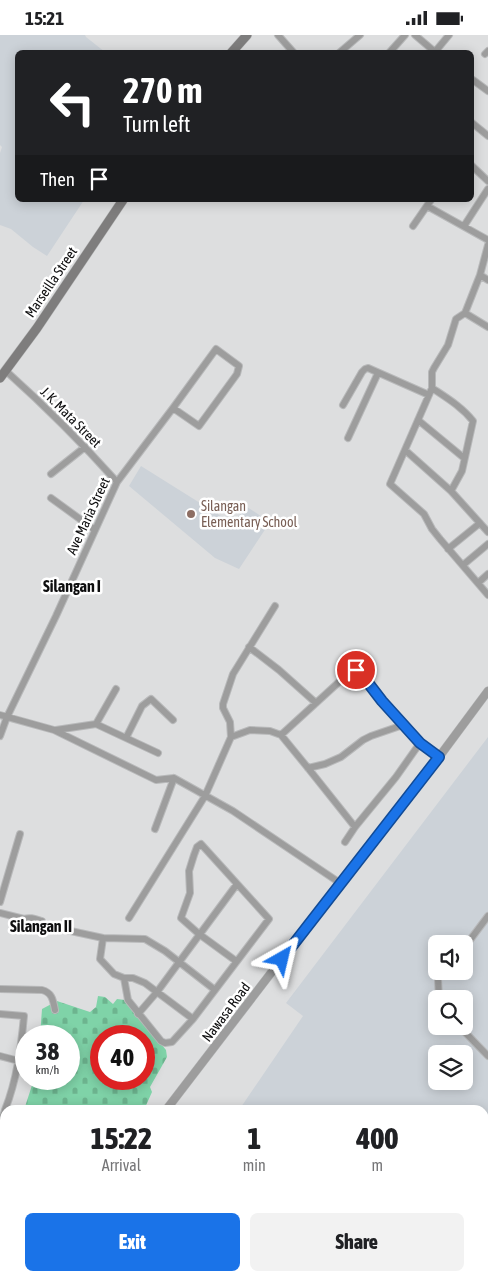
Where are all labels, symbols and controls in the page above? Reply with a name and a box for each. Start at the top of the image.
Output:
text: 15:21 [25,7,64,29]
icon: left [40,70,105,135]
text: 270 m [123,70,202,110]
text: Turn left [123,111,190,137]
icon: arrive [85,165,113,193]
text: Then [40,168,75,190]
street label: Marseilla Street [22,244,80,320]
street label: J. K. Mata Street [37,383,105,451]
street label: Ave Maria Street [63,475,113,557]
place label: Silangan Elementary School [201,498,297,530]
marker: Silangan Elementary School [185,508,197,520]
district label: Silangan I [43,577,101,595]
pin [335,649,377,691]
icon: arrive [342,656,370,684]
district label: Silangan II [10,917,72,935]
position arrow [255,932,307,984]
map controls [428,935,473,1090]
button: sound [428,935,473,980]
street label: Nawasa Road [199,979,253,1045]
button: search [428,990,473,1035]
speed limit sign: 40 [90,1025,155,1090]
text: 38 [36,1037,59,1065]
button: layers [428,1045,473,1090]
text: km/h [36,1063,59,1077]
text: 15:22 [90,1121,152,1155]
text: 1 [247,1121,261,1155]
text: 400 [356,1121,398,1155]
text: Arrival [102,1156,141,1174]
text: min [243,1156,266,1174]
text: m [372,1156,383,1174]
button: Exit [25,1213,240,1271]
button: Share [250,1213,464,1271]

